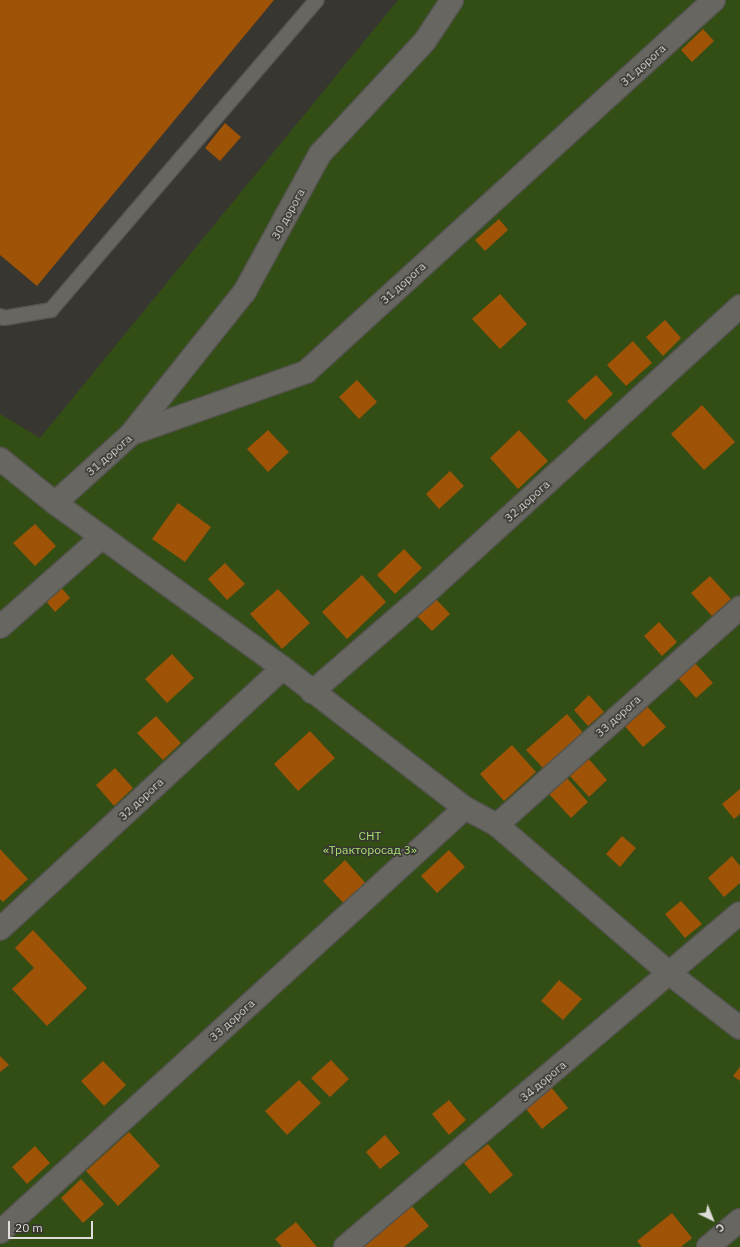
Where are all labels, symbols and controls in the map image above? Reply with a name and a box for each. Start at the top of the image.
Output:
street label: 31 дорога [617,41,669,89]
street label: 30 дорога [268,186,308,242]
street label: 31 дорога [377,259,429,307]
street label: 31 дорога [83,431,135,479]
street label: 32 дорога [501,477,553,525]
street label: 33 дорога [592,692,644,740]
street label: 32 дорога [116,775,166,823]
park label: СНТ «Тракторосад 3» [323,829,417,857]
street label: 33 дорога [206,996,258,1044]
street label: 34 дорога [517,1057,569,1105]
north arrow [692,1199,732,1239]
scale bar [10,1213,95,1239]
text: 20 m [15,1220,43,1235]
text: С [713,1220,728,1235]

